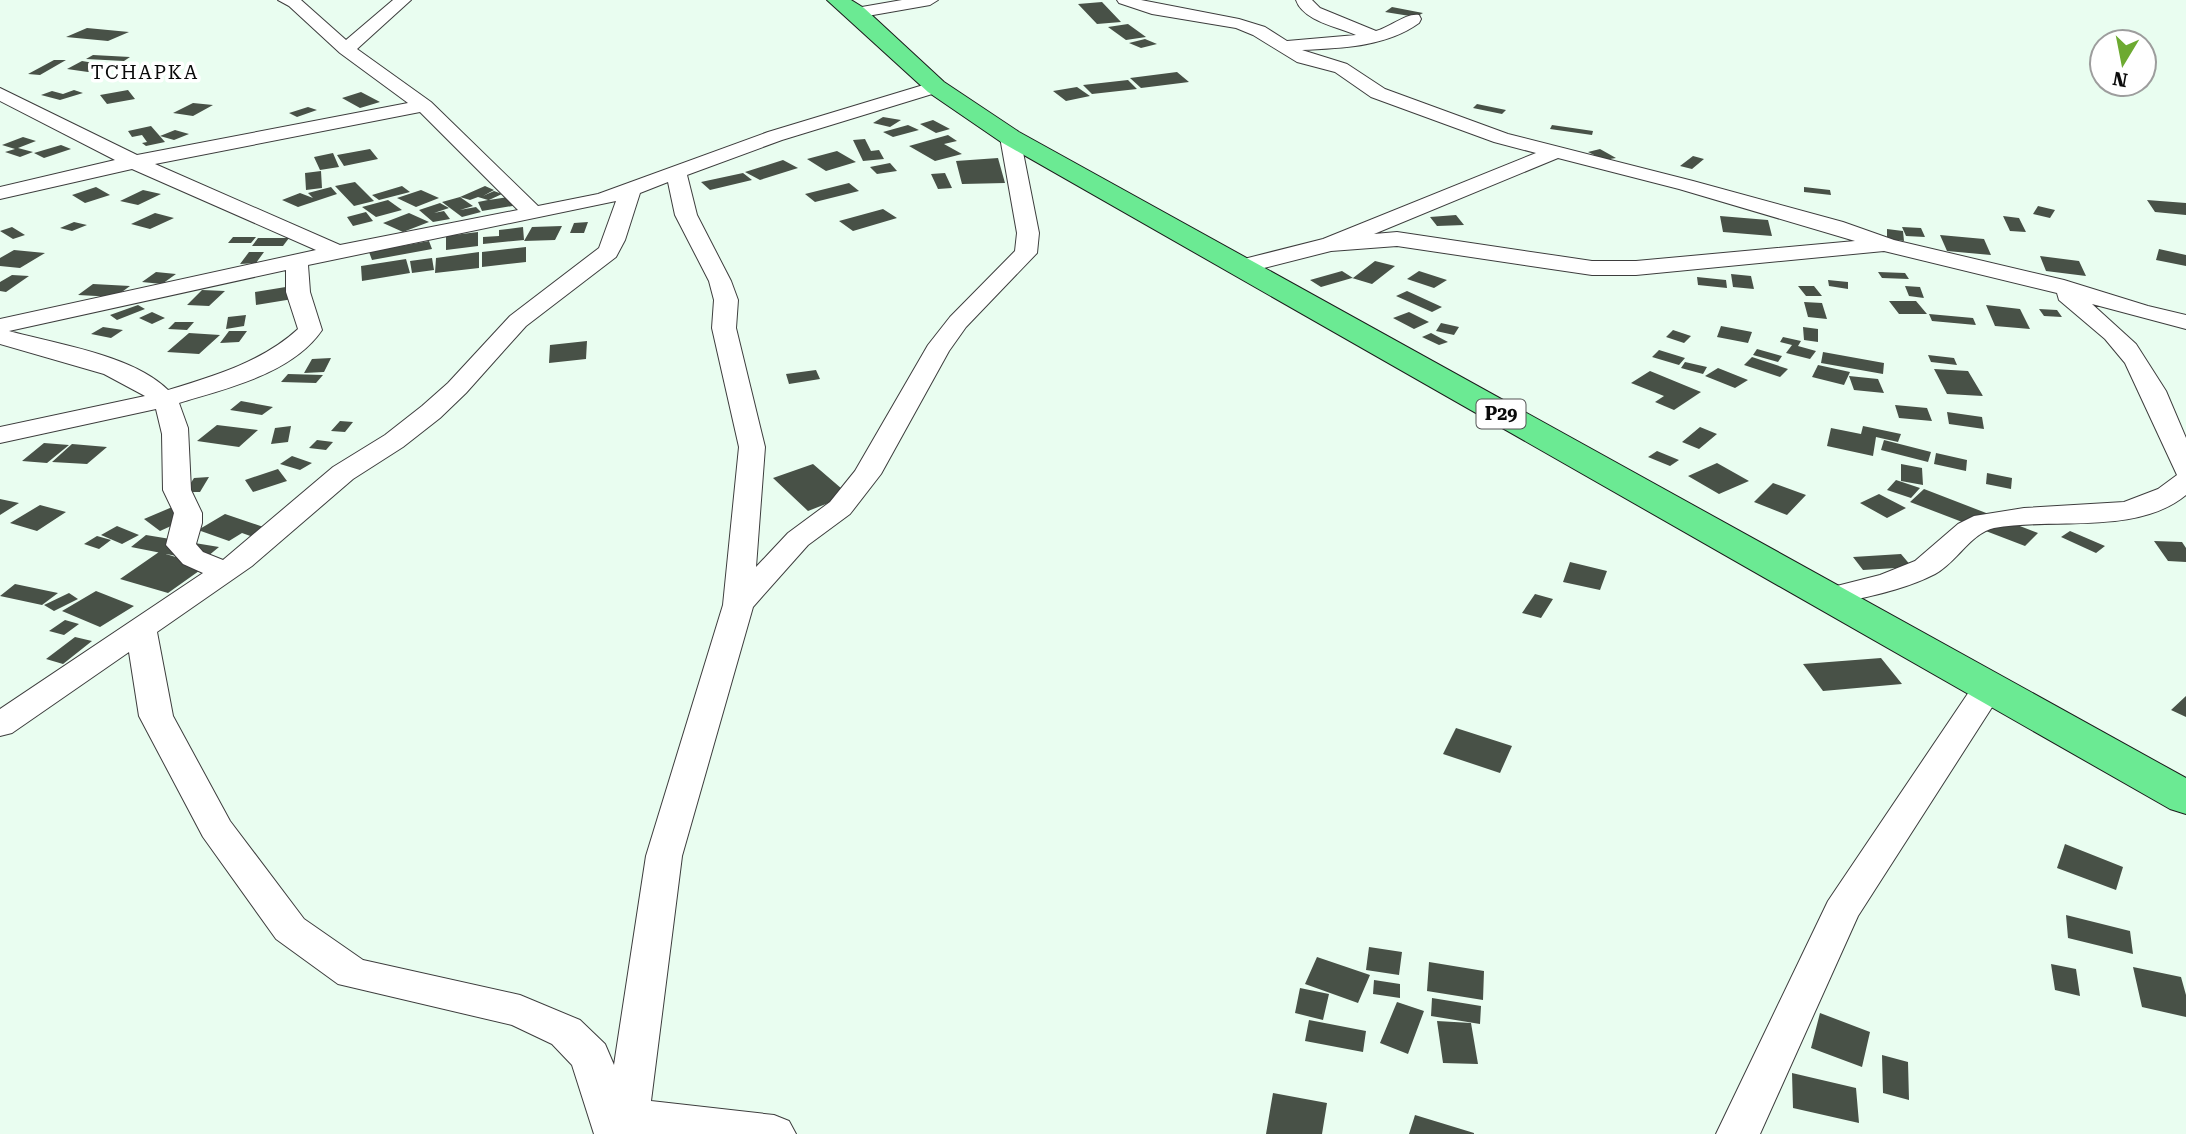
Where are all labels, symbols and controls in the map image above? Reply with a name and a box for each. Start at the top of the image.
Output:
north arrow [2088,28,2158,98]
district label: TCHAPKA [91,61,199,84]
text: N [2111,67,2129,92]
road number: P29 [1476,400,1526,428]

